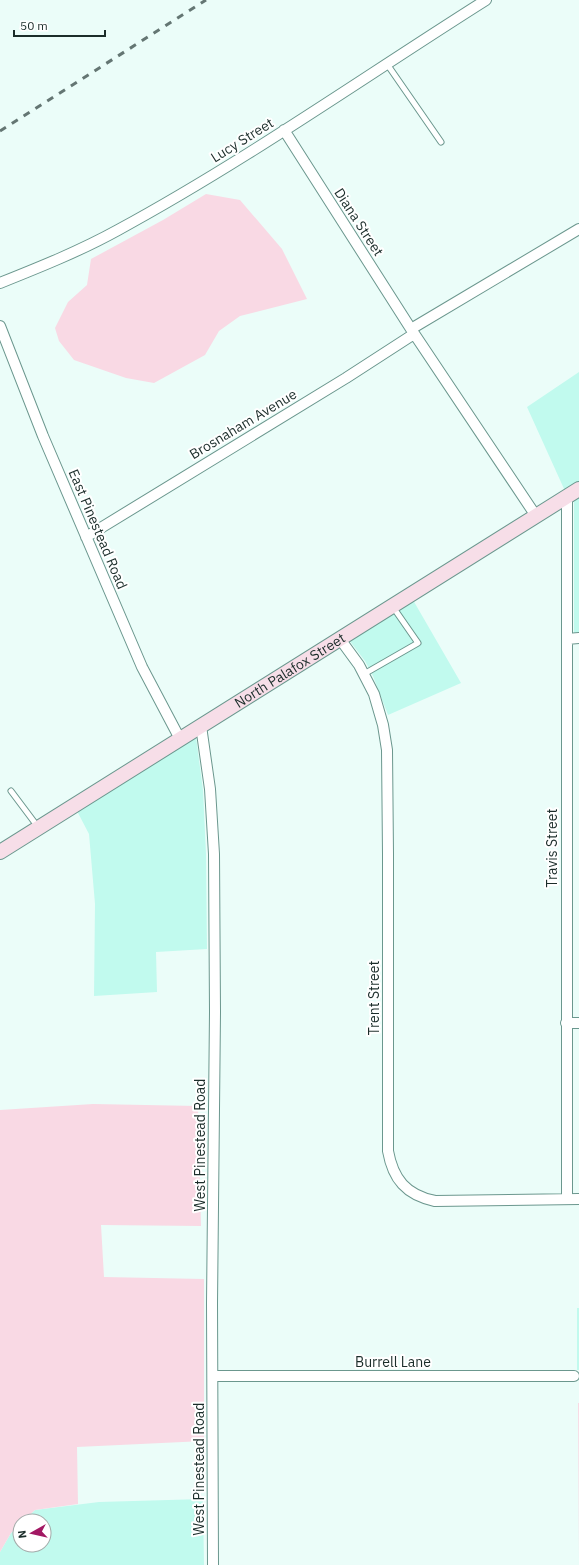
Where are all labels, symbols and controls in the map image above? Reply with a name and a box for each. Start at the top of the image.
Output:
scale bar [14,12,105,38]
text: 50 m [20,18,48,33]
street label: Lucy Street [207,114,277,166]
street label: Diana Street [330,185,388,259]
street label: Brosnaham Avenue [186,385,300,463]
street label: East Pinestead Road [65,466,131,592]
street label: North Palafox Street [231,629,349,712]
street label: Travis Street [543,809,561,887]
street label: Trent Street [365,961,383,1035]
street label: West Pinestead Road [191,1079,209,1211]
street label: Burrell Lane [355,1353,431,1371]
street label: West Pinestead Road [190,1403,208,1535]
north arrow [12,1513,52,1553]
text: N [15,1529,30,1539]

